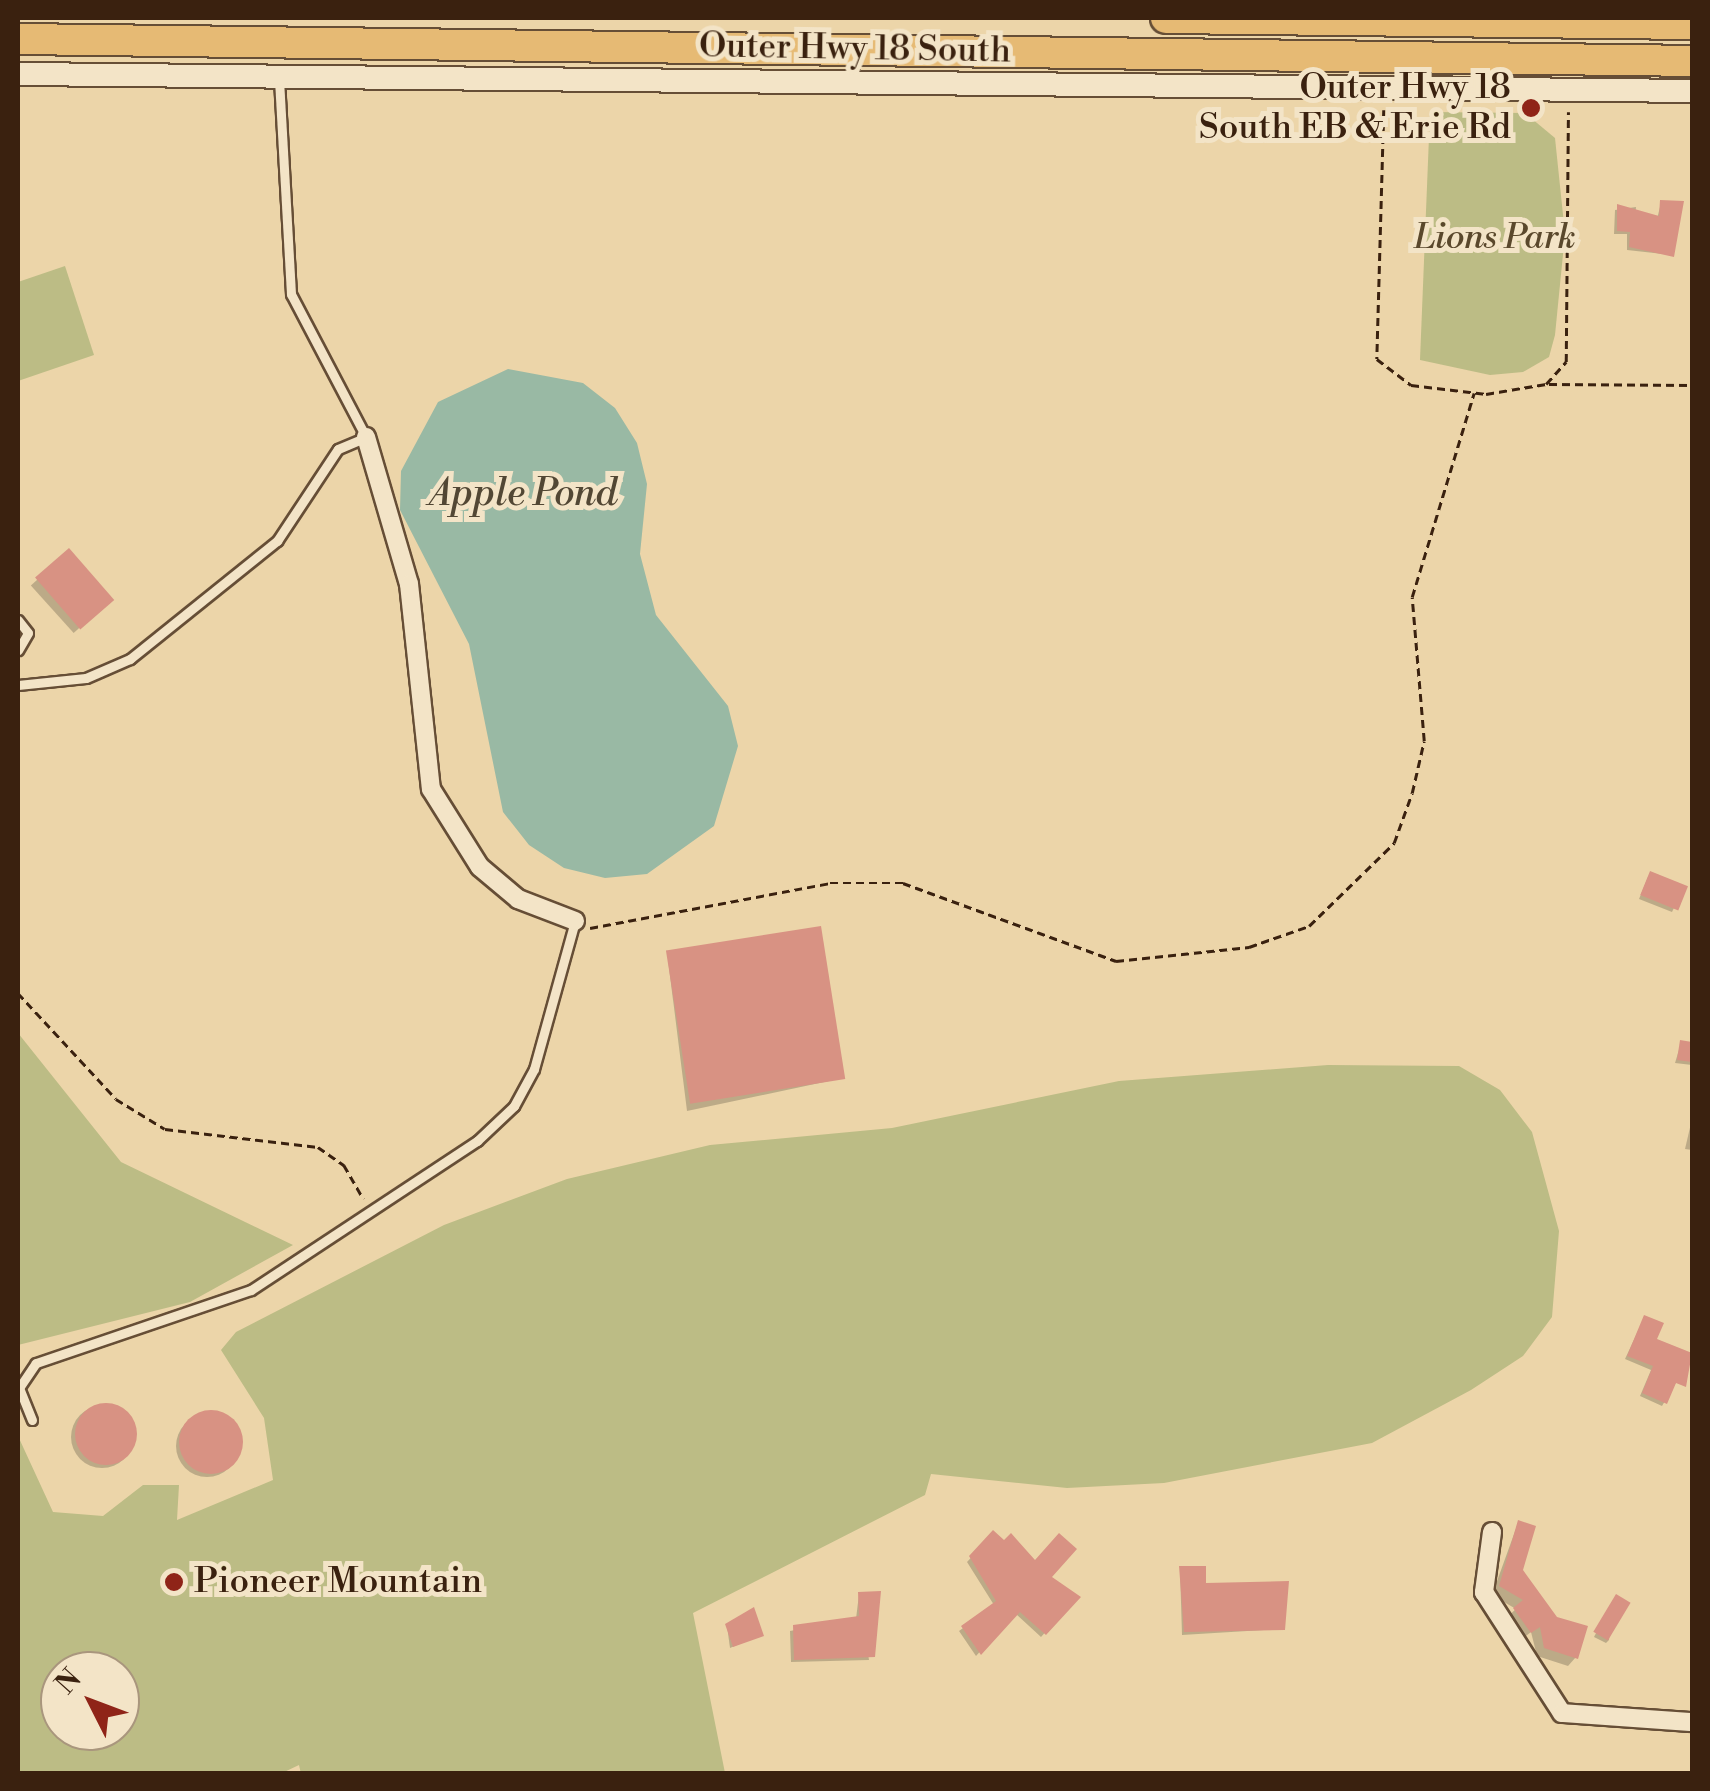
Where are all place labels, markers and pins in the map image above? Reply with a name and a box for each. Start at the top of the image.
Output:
place label: Outer Hwy 18 South EB & Erie Rd [1199,67,1511,149]
marker: Outer Hwy 18 South EB & Erie Rd [1520,97,1542,119]
place label: Pioneer Mountain [194,1561,482,1603]
marker: Pioneer Mountain [163,1571,185,1593]

